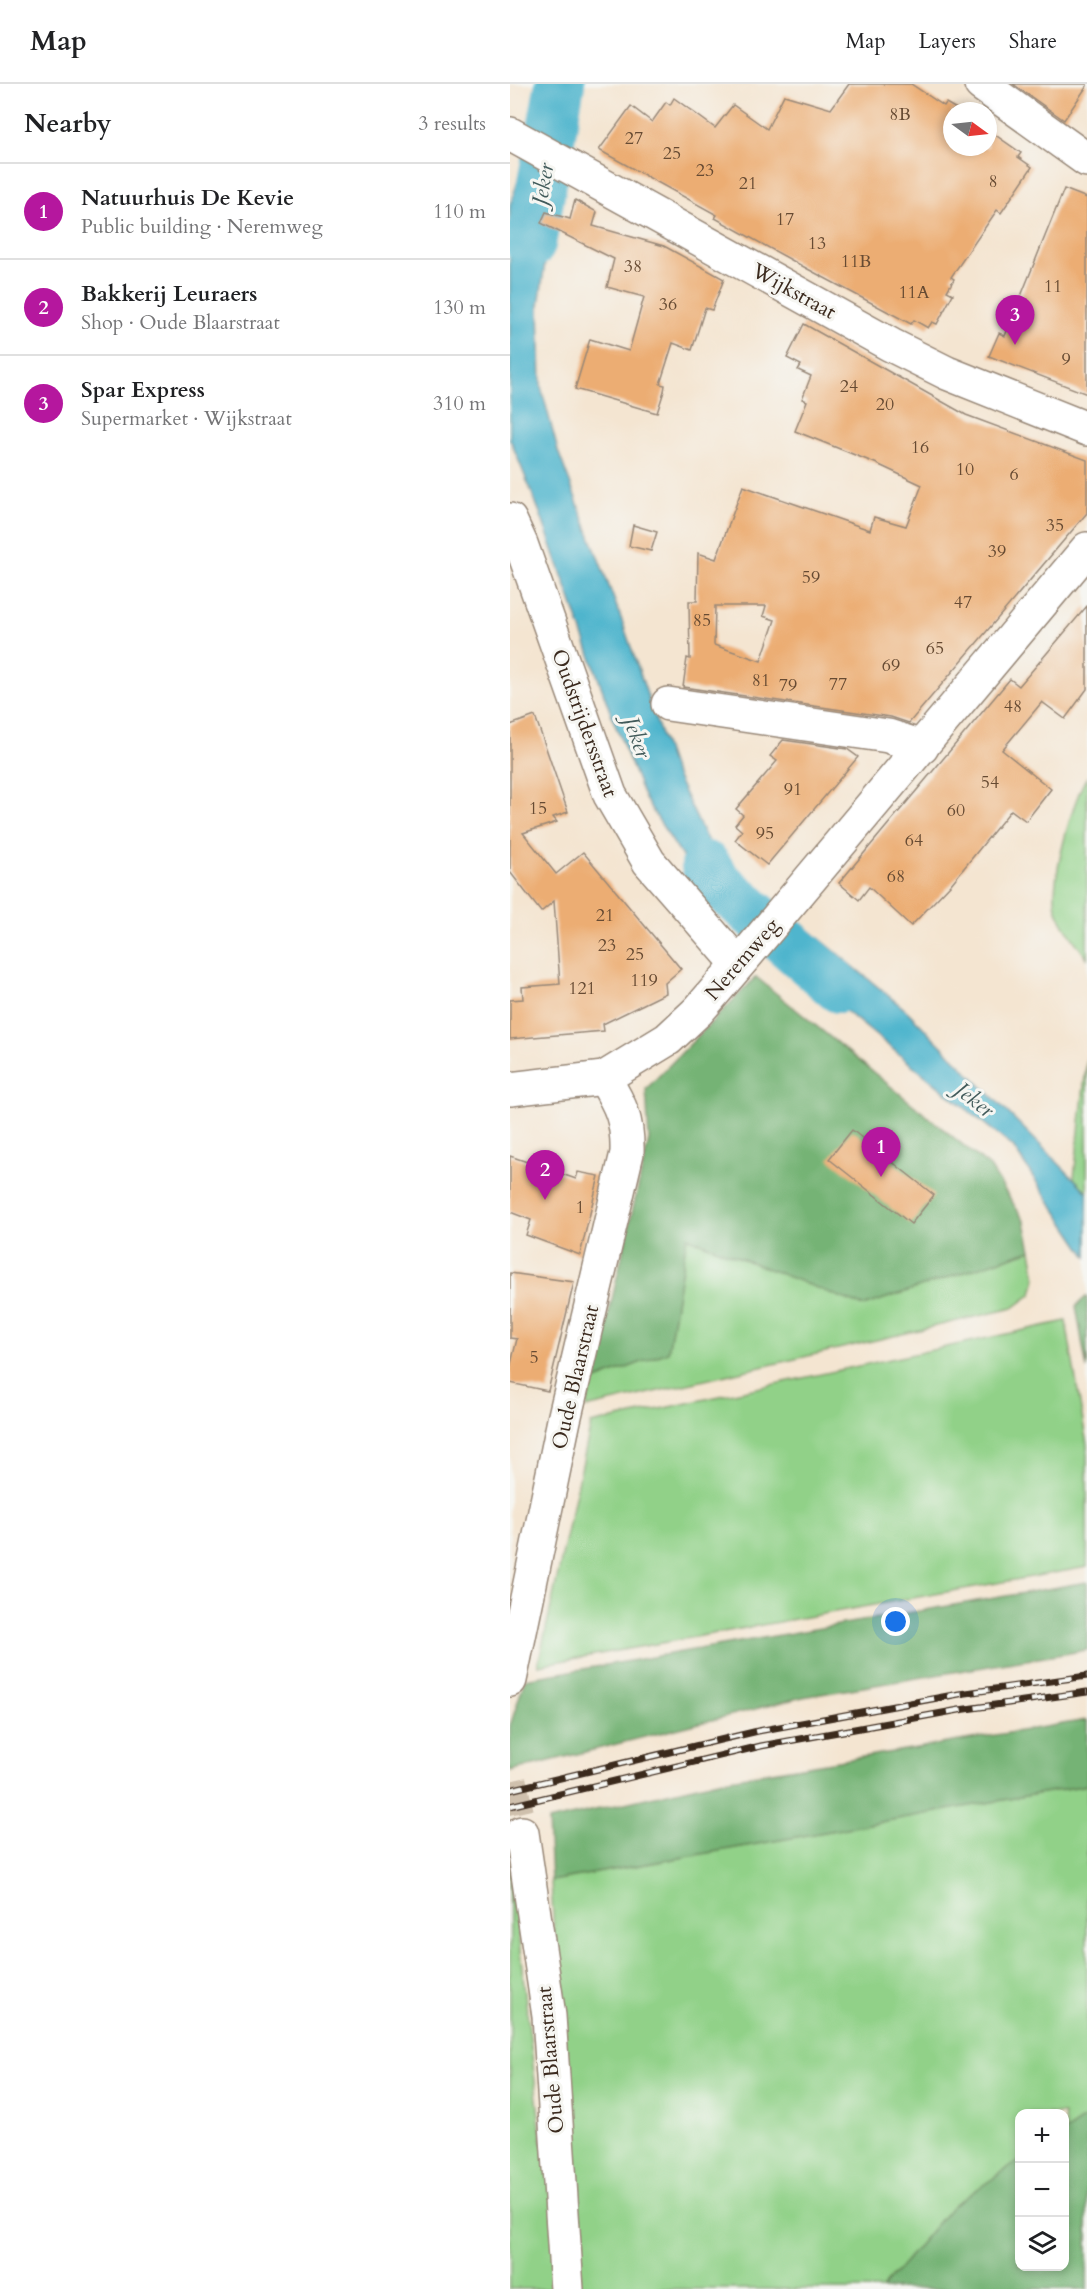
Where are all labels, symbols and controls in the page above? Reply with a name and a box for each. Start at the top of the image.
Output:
text: Map [30,22,87,60]
text: Map [846,27,886,56]
text: Layers [919,27,976,56]
text: Share [1009,27,1057,56]
house number: 8B [889,102,911,127]
north arrow [943,102,997,156]
text: Nearby [24,106,112,141]
text: 3 results [418,110,486,137]
house number: 27 [625,126,643,151]
house number: 25 [663,141,681,166]
house number: 23 [696,158,714,183]
water label: Jeker [524,160,562,213]
house number: 8 [988,169,998,194]
house number: 21 [739,171,757,196]
text: Natuurhuis De Kevie [81,183,294,213]
text: 1 [38,198,49,225]
text: 110 m [433,198,486,225]
house number: 17 [776,207,794,232]
text: Public building · Neremweg [81,213,323,240]
house number: 13 [808,231,826,256]
house number: 11B [841,249,871,274]
house number: 38 [624,254,642,279]
street label: Wijkstraat [745,256,841,327]
house number: 11 [1044,274,1062,299]
text: Bakkerij Leuraers [81,279,257,309]
house number: 11A [898,280,930,305]
house number: 36 [659,292,677,317]
text: 2 [38,294,49,321]
text: 130 m [433,294,486,321]
pin: 3 [996,296,1034,345]
text: Shop · Oude Blaarstraat [81,309,280,336]
house number: 9 [1061,347,1071,372]
house number: 24 [840,374,858,399]
text: Spar Express [81,375,205,405]
text: 3 [38,390,49,417]
text: 310 m [433,390,486,417]
house number: 20 [876,392,894,417]
text: Supermarket · Wijkstraat [81,405,292,432]
house number: 16 [911,435,929,460]
house number: 10 [956,457,974,482]
house number: 6 [1009,462,1019,487]
house number: 35 [1046,513,1064,538]
house number: 39 [988,539,1006,564]
house number: 59 [802,565,820,590]
house number: 47 [954,590,972,615]
house number: 85 [693,608,711,633]
house number: 65 [926,636,944,661]
street label: Oudstrijdersstraat [544,645,625,802]
house number: 69 [882,653,900,678]
house number: 81 [752,668,770,693]
house number: 77 [829,672,847,697]
house number: 79 [779,673,797,698]
house number: 48 [1004,694,1022,719]
water label: Jeker [614,708,659,763]
house number: 54 [981,770,999,795]
house number: 91 [784,777,802,802]
house number: 15 [529,796,547,821]
house number: 60 [947,798,965,823]
house number: 95 [756,821,774,846]
house number: 64 [905,828,923,853]
house number: 68 [887,864,905,889]
house number: 21 [596,903,614,928]
street label: Neremweg [698,912,786,1007]
house number: 23 [598,933,616,958]
house number: 25 [626,942,644,967]
house number: 119 [630,968,658,993]
house number: 121 [568,976,596,1001]
water label: Jeker [945,1072,1001,1125]
pin: 1 [862,1128,901,1177]
pin: 2 [525,1150,564,1200]
house number: 1 [575,1195,585,1220]
street label: Oude Blaarstraat [545,1302,606,1452]
house number: 5 [529,1345,539,1370]
your location [881,1607,910,1636]
street label: Oude Blaarstraat [530,1985,571,2135]
map controls [1015,2109,1069,2271]
button: + [1015,2109,1069,2163]
button: − [1015,2163,1069,2217]
button: layers [1015,2217,1069,2271]

